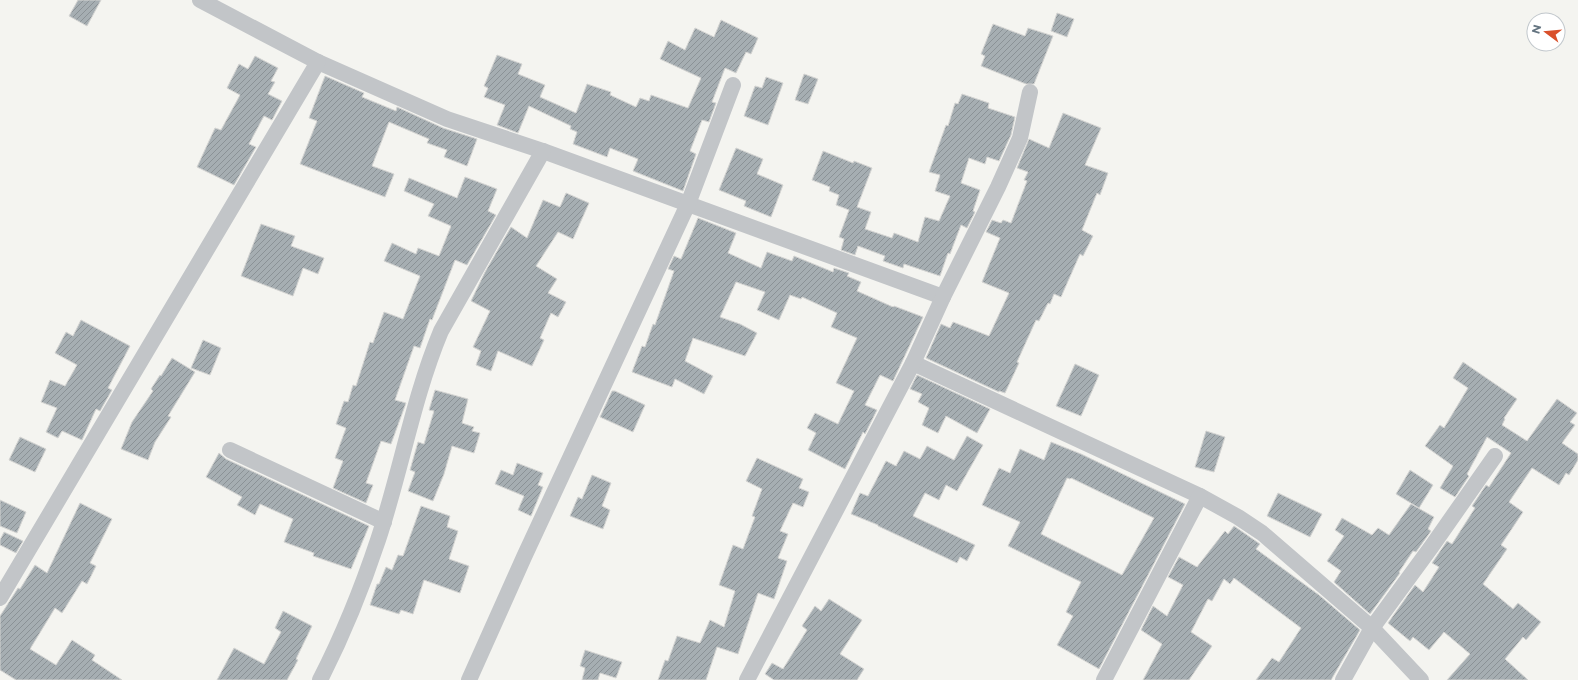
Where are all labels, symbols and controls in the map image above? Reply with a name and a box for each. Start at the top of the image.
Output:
north arrow [1526,12,1566,52]
text: N [1528,23,1544,35]

